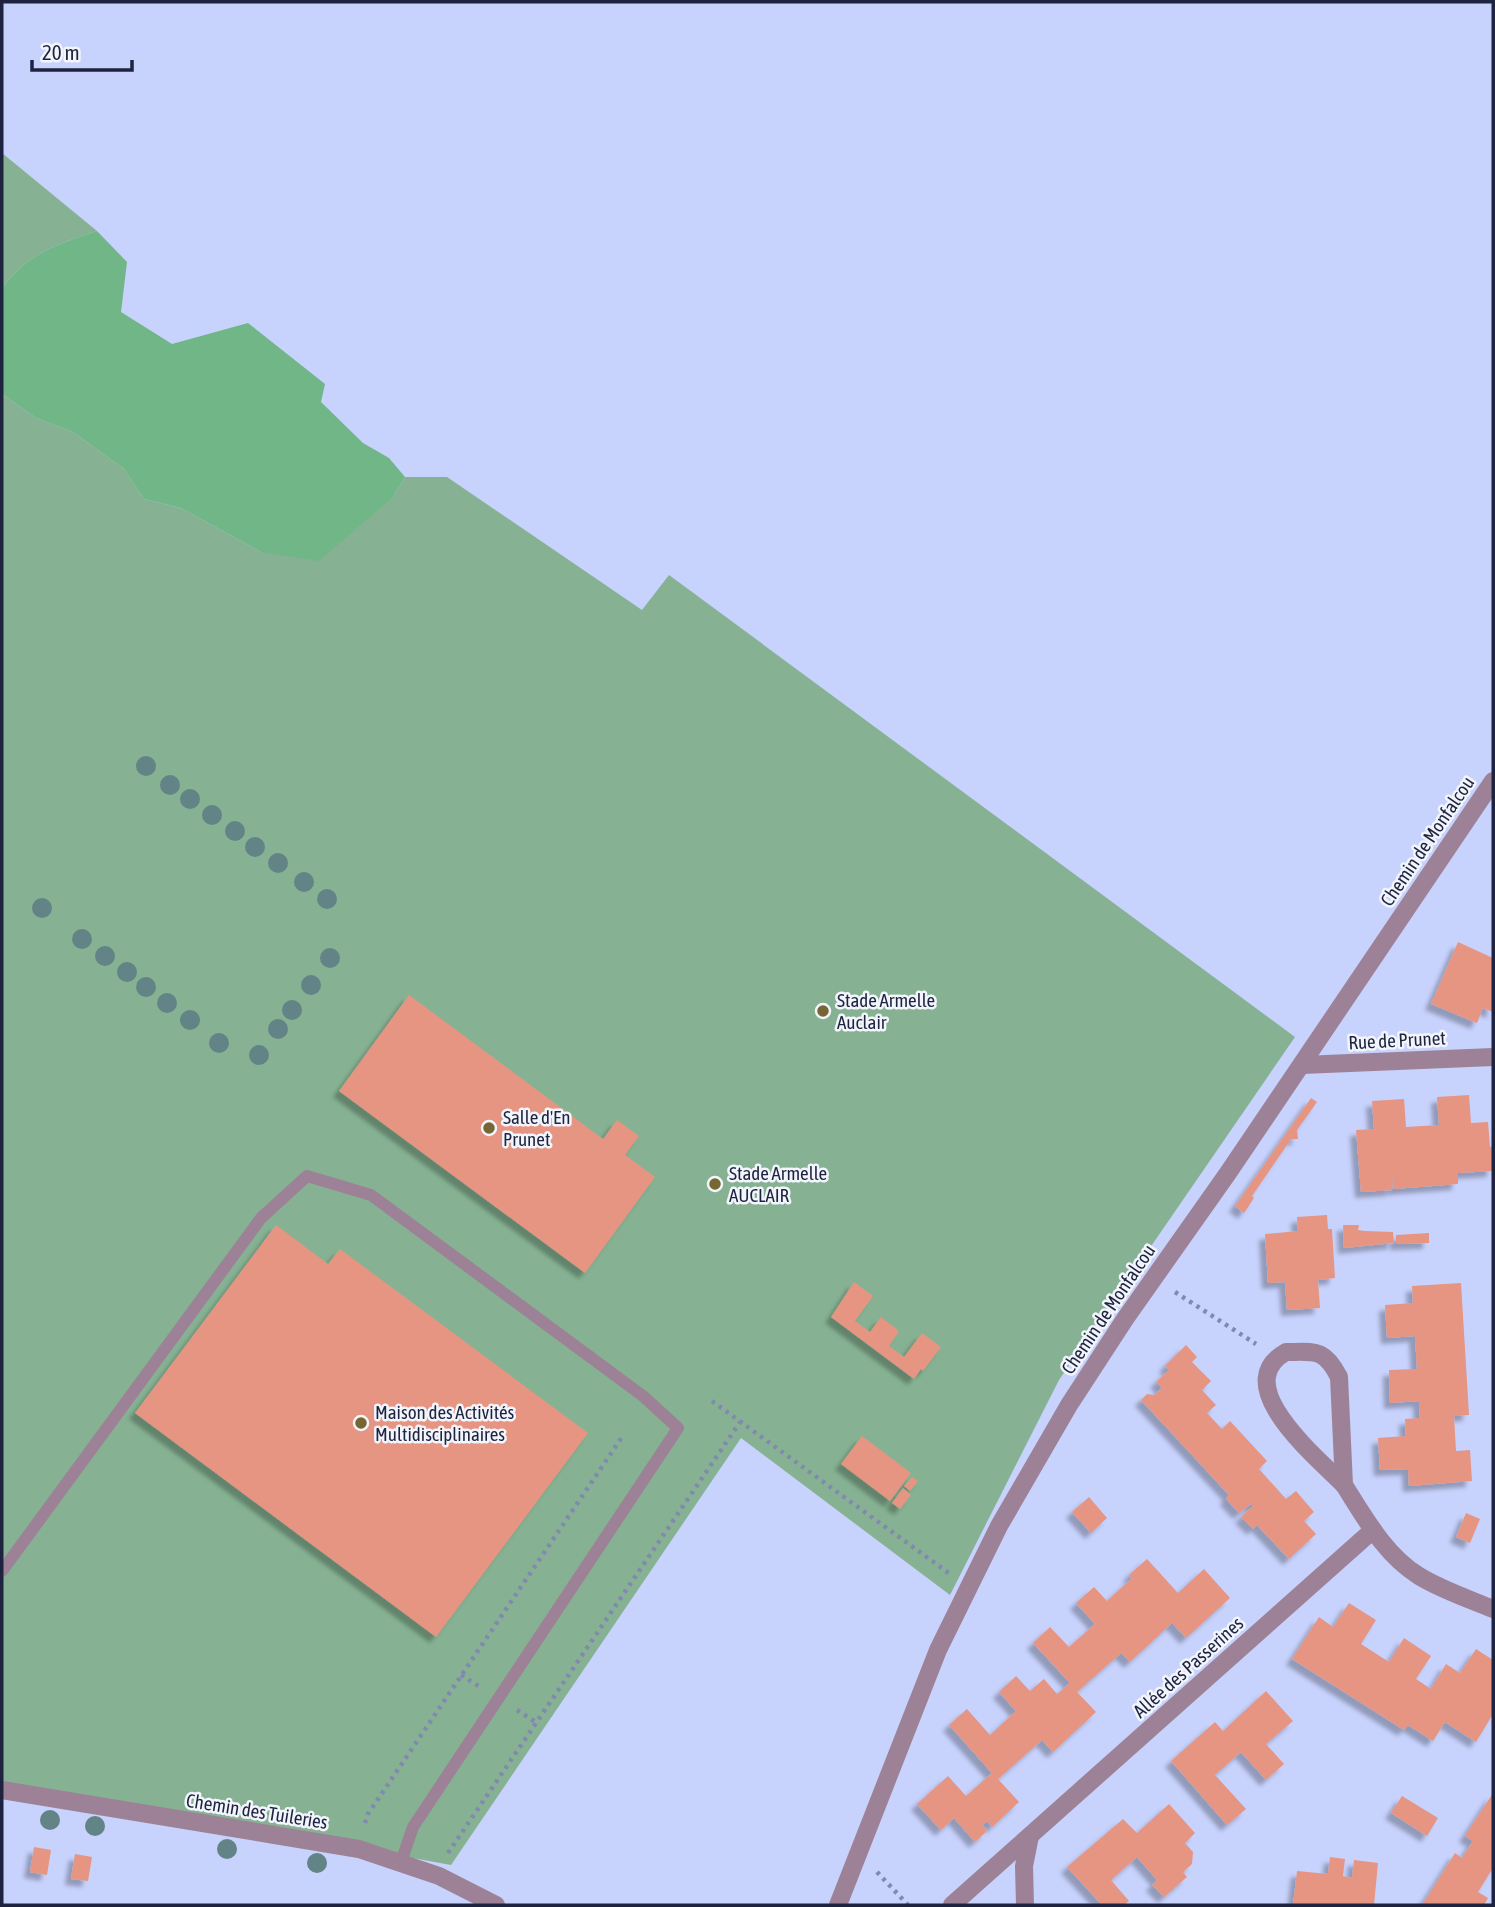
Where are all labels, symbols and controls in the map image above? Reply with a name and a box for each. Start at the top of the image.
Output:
scale bar [32,28,131,72]
text: 20 m [42,40,80,64]
street label: Chemin de Monfalcou [1376,772,1478,910]
place label: Stade Armelle Auclair [837,989,935,1033]
marker: Stade Armelle Auclair [815,1003,831,1019]
street label: Rue de Prunet [1348,1026,1446,1054]
place label: Salle d'En Prunet [503,1106,570,1150]
marker: Salle d'En Prunet [481,1120,497,1136]
place label: Stade Armelle AUCLAIR [729,1162,827,1206]
marker: Stade Armelle AUCLAIR [707,1176,723,1192]
street label: Chemin de Monfalcou [1057,1240,1159,1378]
place label: Maison des Activités Multidisciplinaires [375,1401,515,1445]
marker: Maison des Activités Multidisciplinaires [353,1415,369,1431]
street label: Allée des Passerines [1129,1612,1248,1722]
street label: Chemin des Tuileries [185,1789,330,1833]

